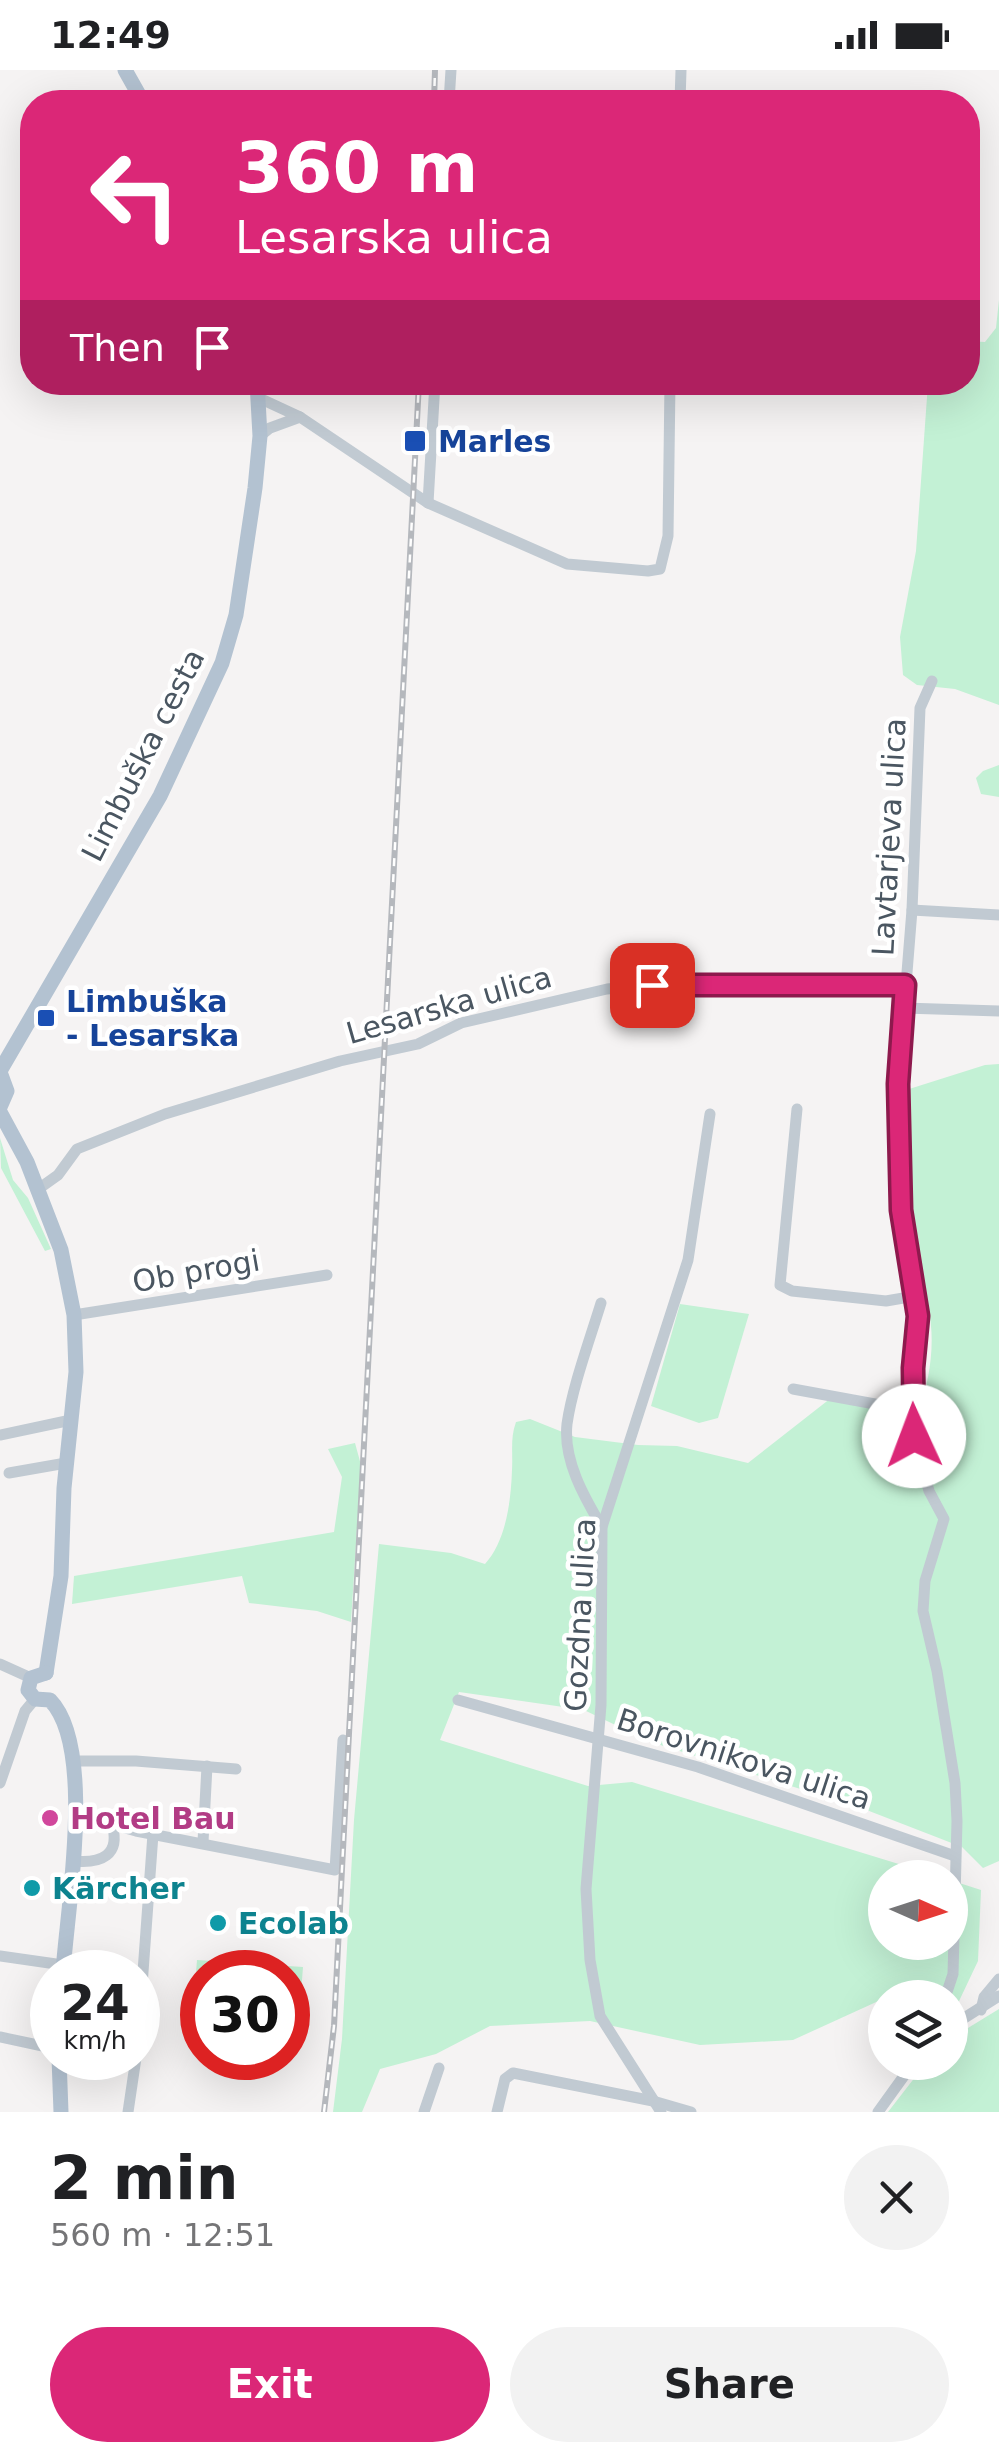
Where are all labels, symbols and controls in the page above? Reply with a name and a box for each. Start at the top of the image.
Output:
text: 12:49 [50,13,171,57]
text: 360 m [235,127,478,209]
icon: left [70,130,200,260]
text: Lesarska ulica [235,211,553,264]
icon: arrive [185,320,240,375]
text: Then [70,326,165,370]
place label: Marles [438,424,551,459]
marker: Marles [402,428,428,454]
street label: Limbuška cesta [74,643,212,867]
street label: Lavtarjeva ulica [865,717,913,957]
pin [610,943,695,1028]
icon: arrive [625,958,680,1013]
street label: Lesarska ulica [342,959,556,1051]
place label: Limbuška - Lesarska [66,984,239,1053]
marker: Limbuška - Lesarska [35,1007,57,1029]
street label: Ob progi [130,1243,262,1299]
position arrow [862,1384,966,1488]
street label: Gozdna ulica [557,1517,603,1713]
street label: Borovnikova ulica [613,1701,875,1817]
place label: Hotel Bau [70,1801,236,1836]
marker: Hotel Bau [39,1807,61,1829]
north arrow [868,1860,968,1960]
map controls [868,1860,968,2080]
place label: Kärcher [52,1871,185,1906]
marker: Kärcher [21,1877,43,1899]
place label: Ecolab [238,1906,349,1941]
marker: Ecolab [207,1912,229,1934]
speed limit sign: 30 [180,1950,310,2080]
text: 24 [60,1974,130,2032]
button: layers [868,1980,968,2080]
text: km/h [63,2026,127,2055]
text: 2 min [50,2143,238,2213]
button: close [844,2145,949,2250]
text: 560 m · 12:51 [50,2216,275,2254]
button: Exit [50,2327,490,2442]
button: Share [510,2327,949,2442]

